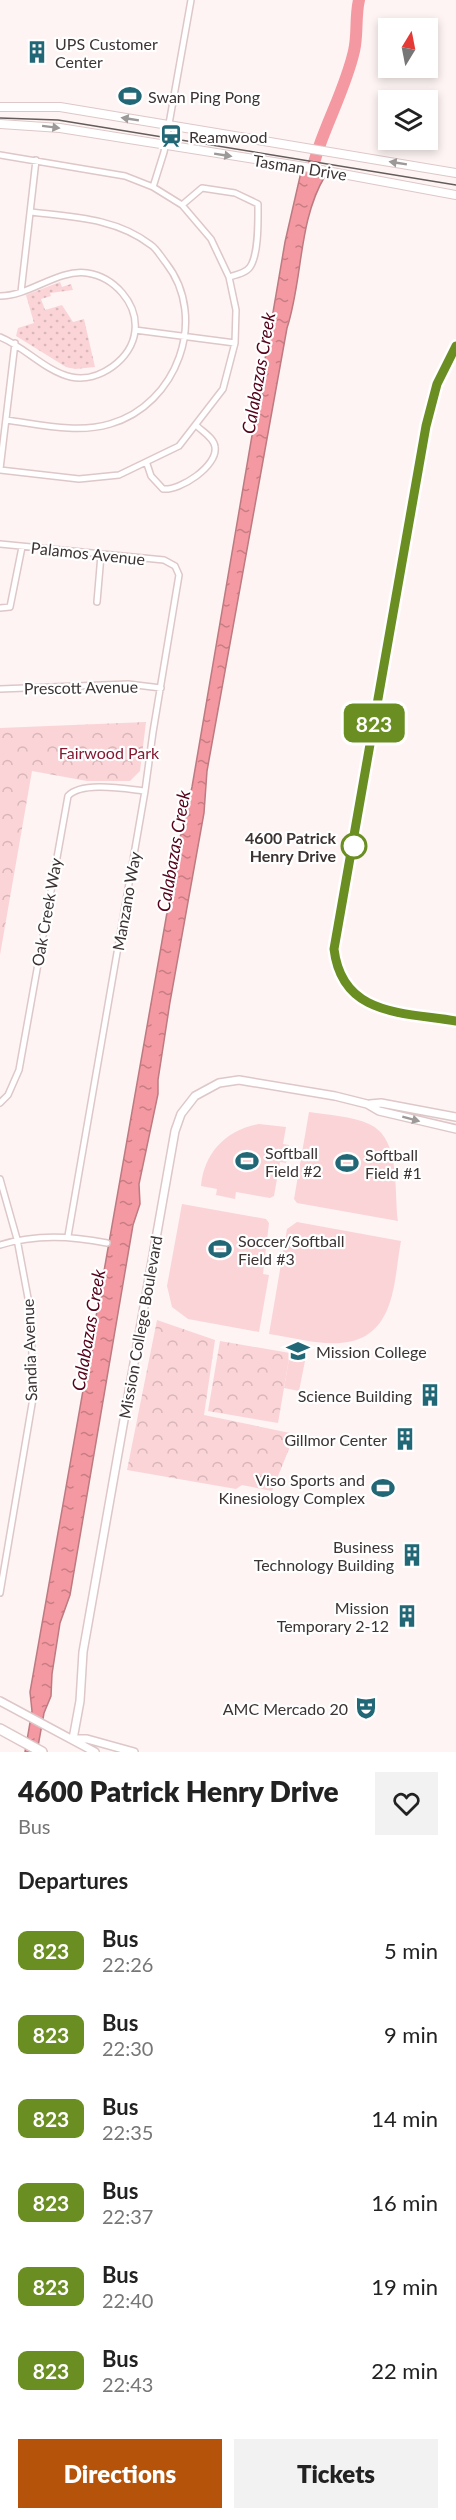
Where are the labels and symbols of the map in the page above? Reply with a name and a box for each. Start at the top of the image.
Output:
north arrow [378,18,438,78]
place label: UPS Customer Center [55,34,158,71]
building icon: UPS Customer Center [24,39,50,65]
sports icon: Swan Ping Pong [117,83,143,109]
place label: Swan Ping Pong [148,87,260,106]
one-way arrow [120,114,139,123]
one-way arrow [42,123,61,132]
station icon: Reamwood [158,123,184,149]
place label: Reamwood [189,127,268,146]
one-way arrow [214,150,233,159]
street label: Tasman Drive [252,150,348,184]
one-way arrow [389,159,408,168]
water label: Calabazas Creek [236,310,280,435]
street label: Palamos Avenue [30,538,146,568]
street label: Prescott Avenue [24,677,138,697]
line badge: 823 [340,704,409,742]
park label: Fairwood Park [59,743,160,762]
water label: Calabazas Creek [151,788,195,913]
place label: 4600 Patrick Henry Drive [245,828,336,865]
marker: 4600 Patrick Henry Drive [341,833,367,859]
street label: Manzano Way [108,849,144,952]
street label: Oak Creek Way [27,856,65,968]
one-way arrow [402,1114,420,1124]
place label: Softball Field #2 [265,1143,322,1180]
place label: Softball Field #1 [365,1145,422,1182]
sports icon: Softball Field #2 [234,1148,260,1174]
sports icon: Softball Field #1 [334,1150,360,1176]
place label: Soccer/Softball Field #3 [238,1231,344,1268]
street label: Mission College Boulevard [115,1234,165,1420]
sports icon: Soccer/Softball Field #3 [207,1236,233,1262]
water label: Calabazas Creek [66,1267,110,1392]
street label: Sandia Avenue [18,1298,40,1402]
school or university icon: Mission College [285,1338,311,1364]
place label: Mission College [316,1342,427,1361]
building icon: Science Building [417,1382,443,1408]
place label: Science Building [298,1386,412,1405]
building icon: Gillmor Center [392,1426,418,1452]
place label: Gillmor Center [284,1430,387,1449]
place label: Viso Sports and Kinesiology Complex [218,1470,365,1507]
sports icon: Viso Sports and Kinesiology Complex [370,1475,396,1501]
place label: Business Technology Building [254,1537,394,1574]
building icon: Business Technology Building [399,1542,425,1568]
place label: Mission Temporary 2-12 [277,1598,389,1635]
building icon: Mission Temporary 2-12 [394,1603,420,1629]
theatre icon: AMC Mercado 20 [353,1695,379,1721]
place label: AMC Mercado 20 [223,1699,348,1718]

